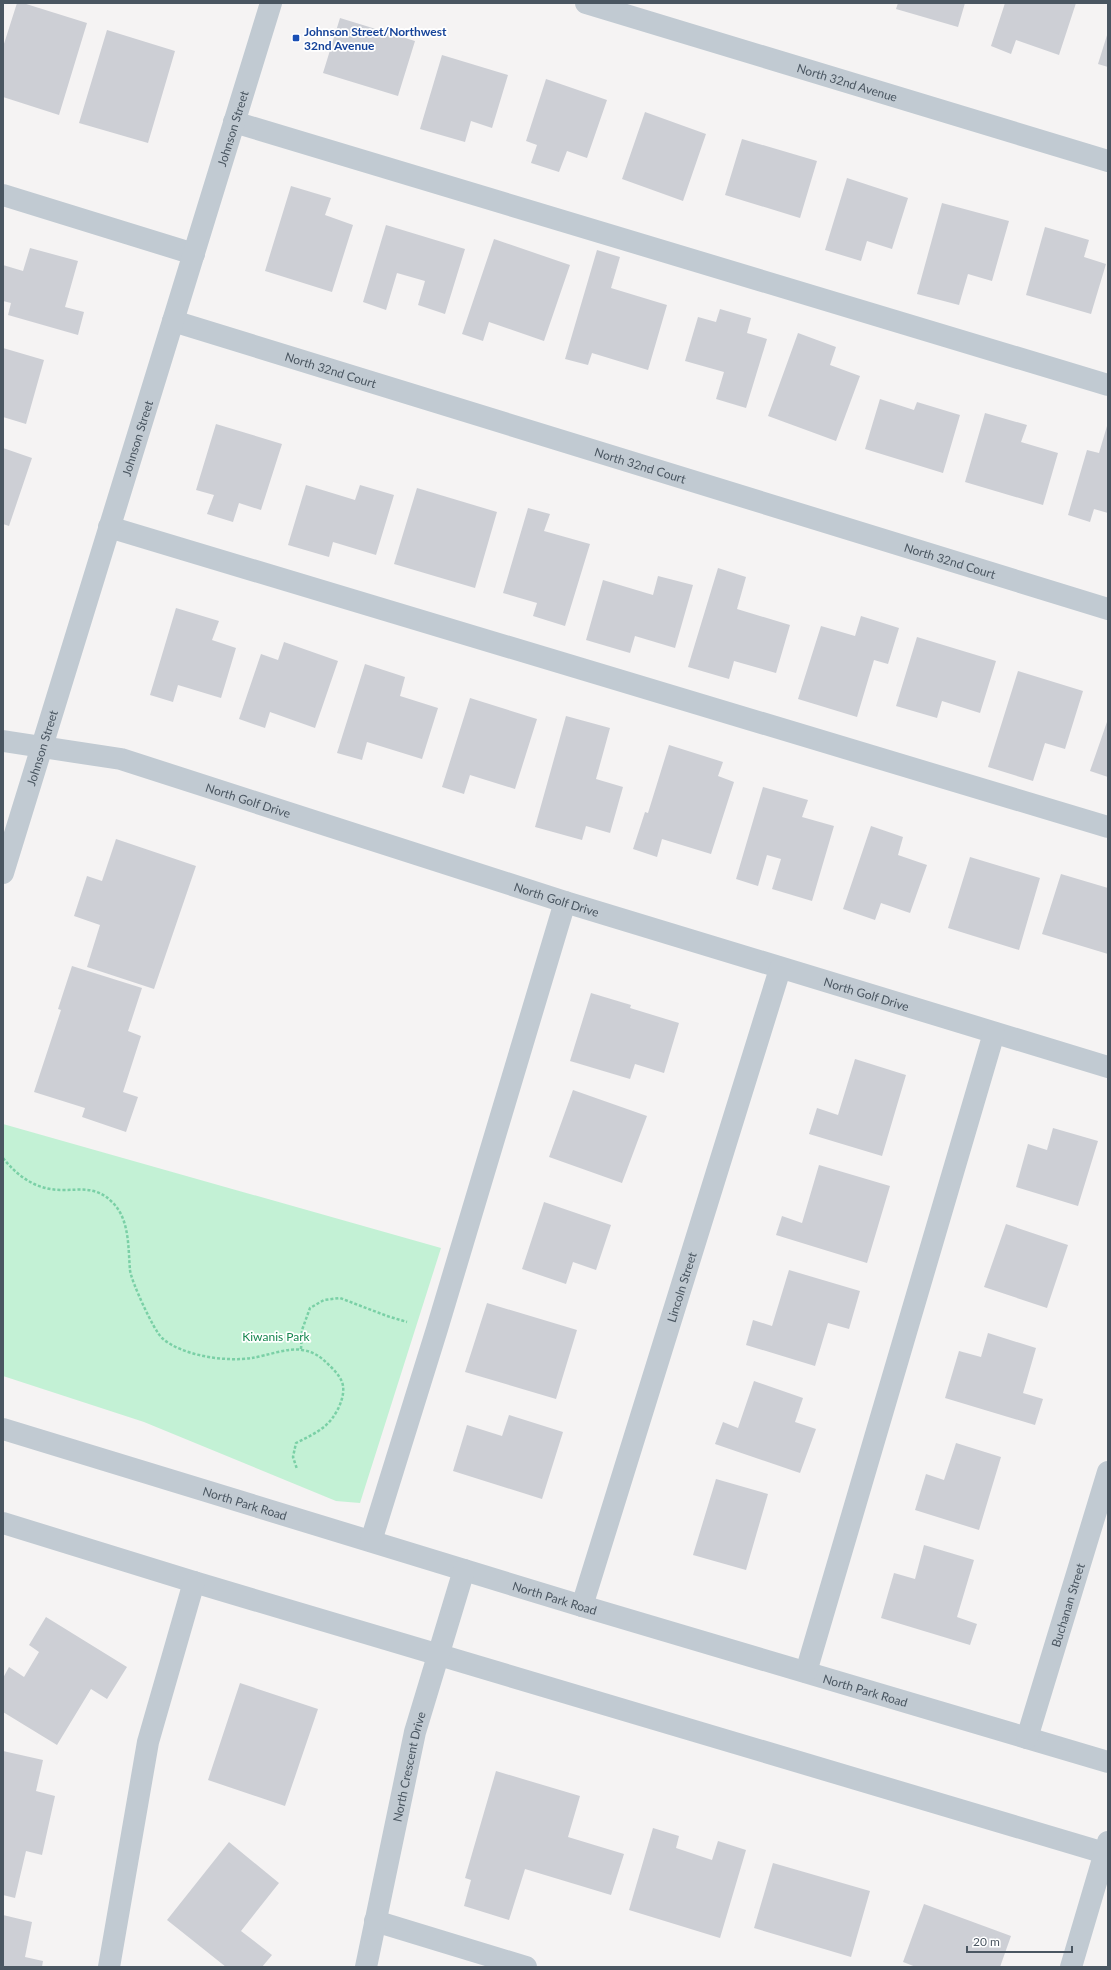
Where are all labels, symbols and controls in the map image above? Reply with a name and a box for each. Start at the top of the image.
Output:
place label: Johnson Street/Northwest 32nd Avenue [304,24,447,53]
marker: Johnson Street/Northwest 32nd Avenue [291,33,301,43]
street label: North 32nd Avenue [795,60,899,104]
street label: Johnson Street [214,88,251,168]
street label: North 32nd Court [283,348,379,391]
street label: Johnson Street [118,398,156,478]
street label: North 32nd Court [593,444,689,486]
street label: North 32nd Court [902,539,998,582]
street label: Johnson Street [23,707,60,788]
street label: North Golf Drive [204,779,293,821]
street label: North Golf Drive [512,879,601,919]
street label: North Golf Drive [822,974,911,1014]
street label: Lincoln Street [663,1250,699,1324]
park label: Kiwanis Park [242,1329,311,1344]
street label: North Park Road [201,1483,289,1523]
street label: Buchanan Street [1048,1561,1088,1649]
street label: North Park Road [511,1578,599,1618]
street label: North Park Road [821,1670,909,1710]
street label: North Crescent Drive [389,1710,428,1823]
scale bar [967,1928,1072,1954]
text: 20 m [973,1934,1000,1949]

